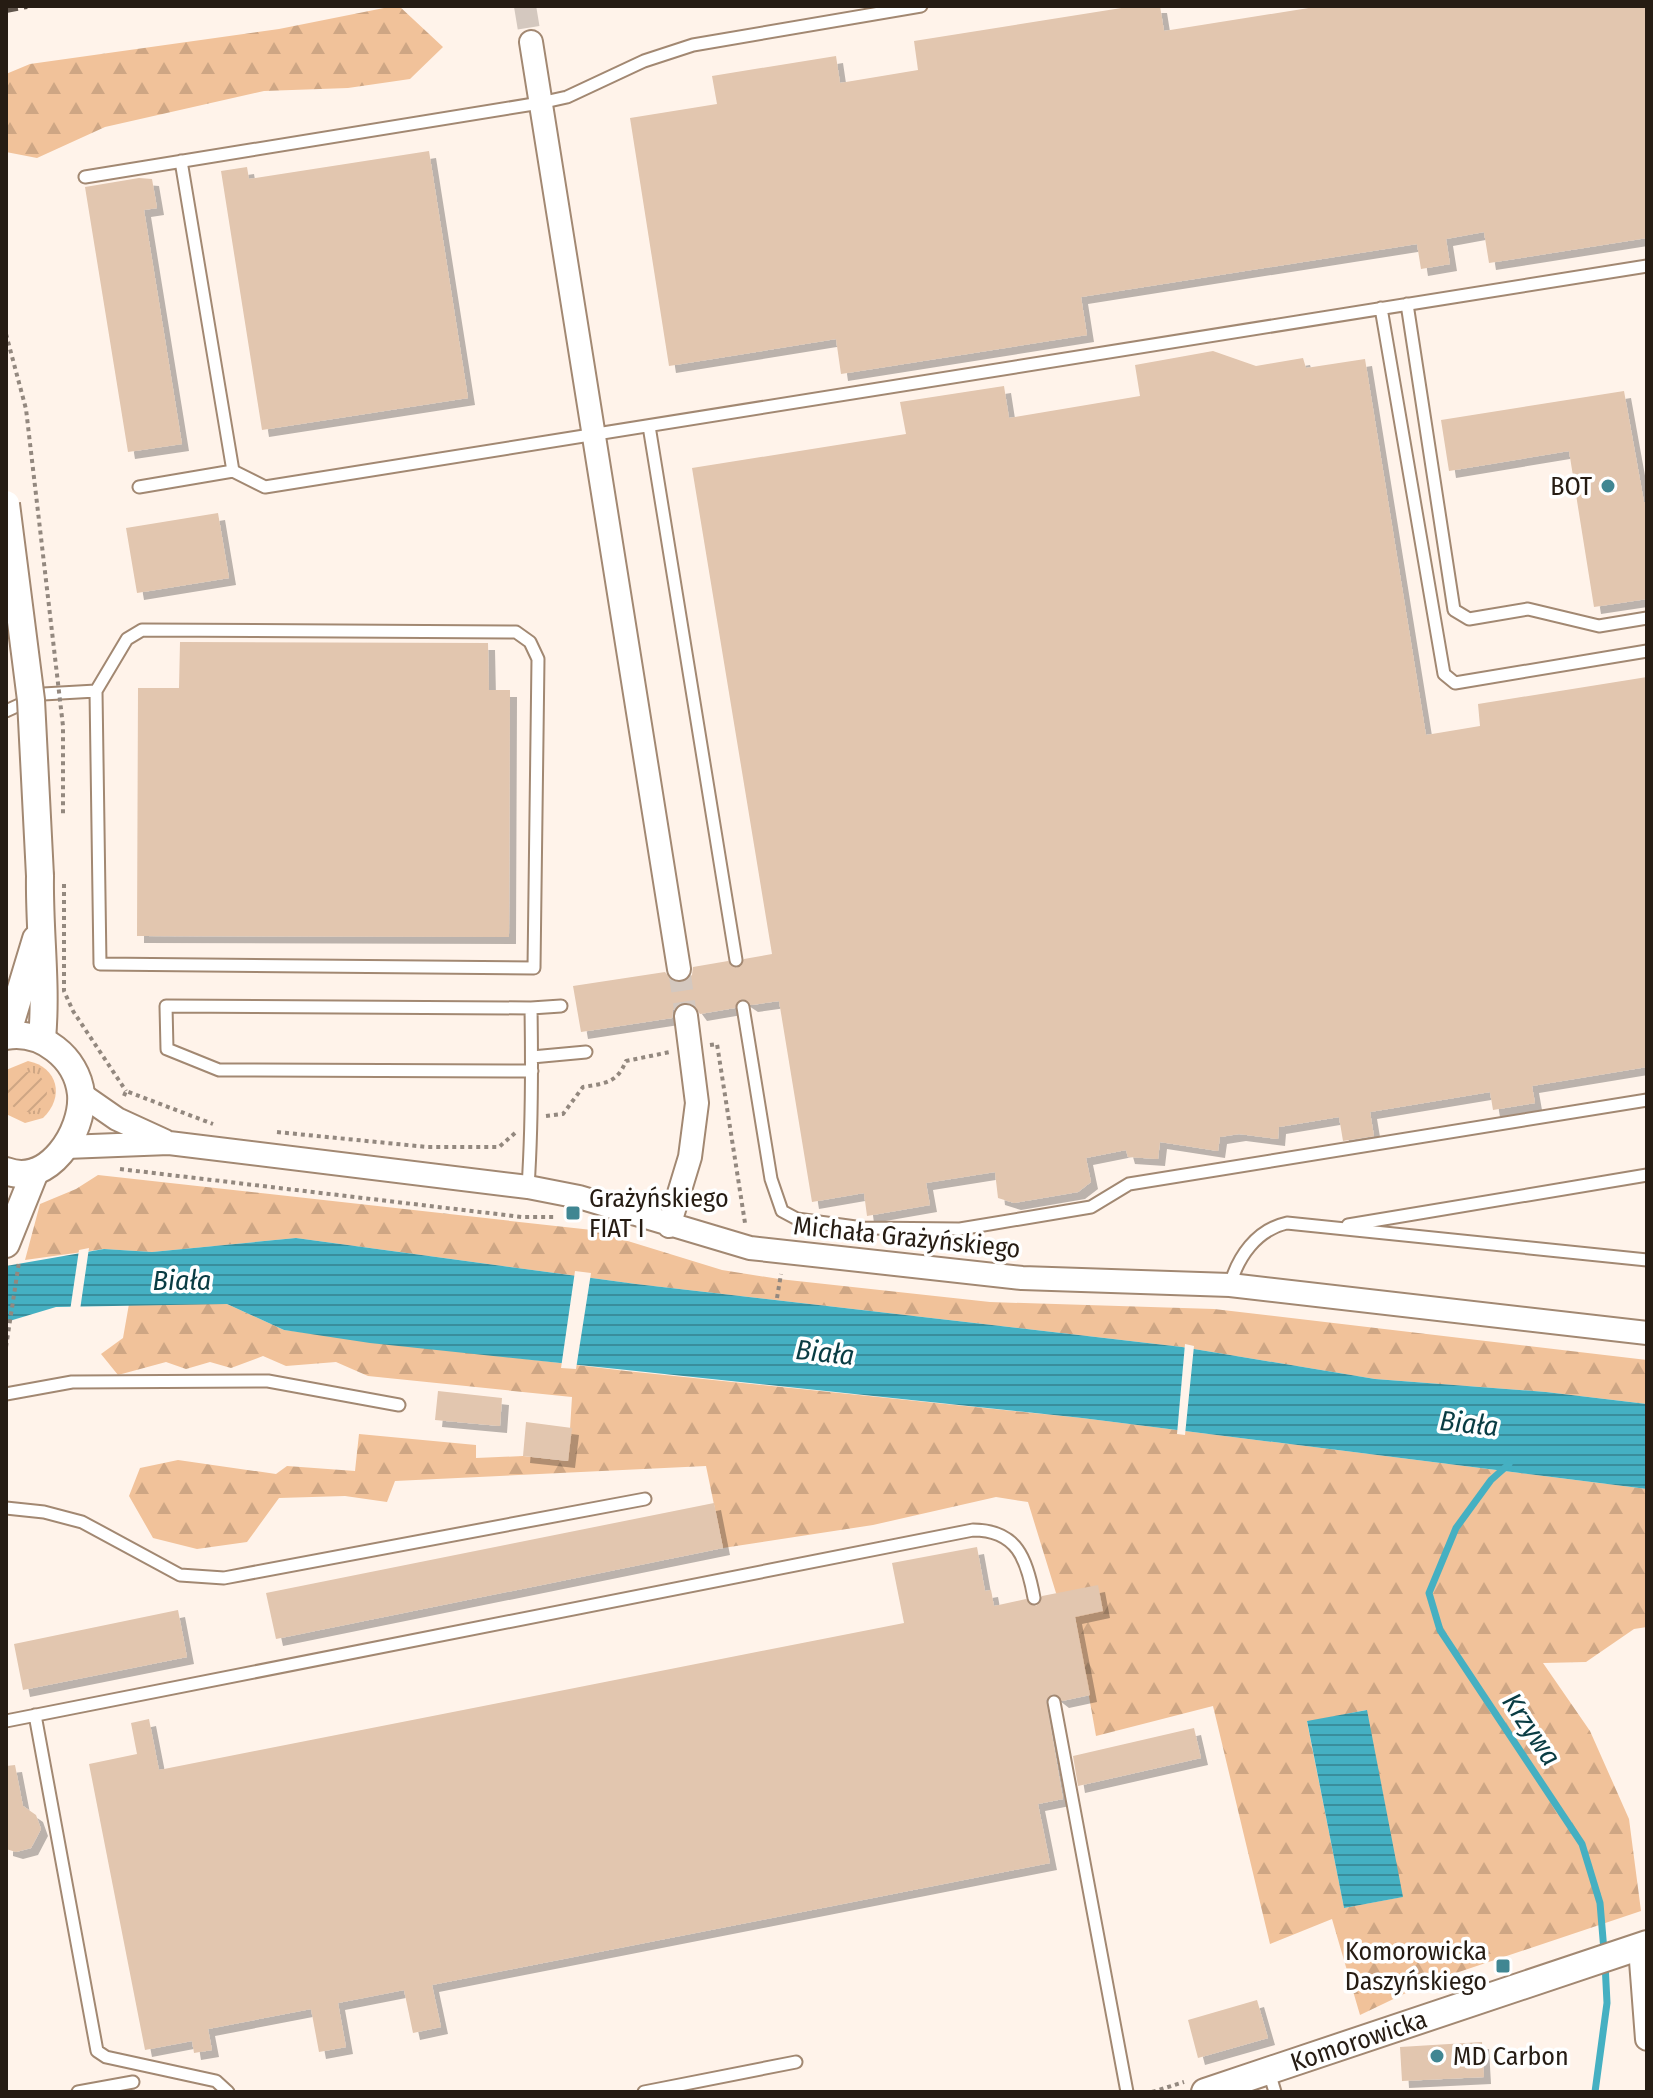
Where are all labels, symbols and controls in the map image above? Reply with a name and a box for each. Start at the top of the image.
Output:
place label: BOT [1550,471,1592,502]
marker: BOT [1599,477,1617,495]
place label: Grażyńskiego FIAT I [589,1183,729,1244]
marker: Grażyńskiego FIAT I [564,1204,582,1222]
street label: Michała Grażyńskiego [792,1210,1022,1265]
water label: Biała [153,1264,211,1297]
water label: Biała [794,1333,856,1372]
water label: Biała [1438,1404,1500,1443]
water label: Krzywa [1495,1687,1568,1772]
place label: Komorowicka Daszyńskiego [1345,1936,1487,1997]
marker: Komorowicka Daszyńskiego [1494,1957,1512,1975]
street label: Komorowicka [1287,2004,1431,2078]
place label: MD Carbon [1453,2041,1569,2072]
marker: MD Carbon [1428,2047,1446,2065]

